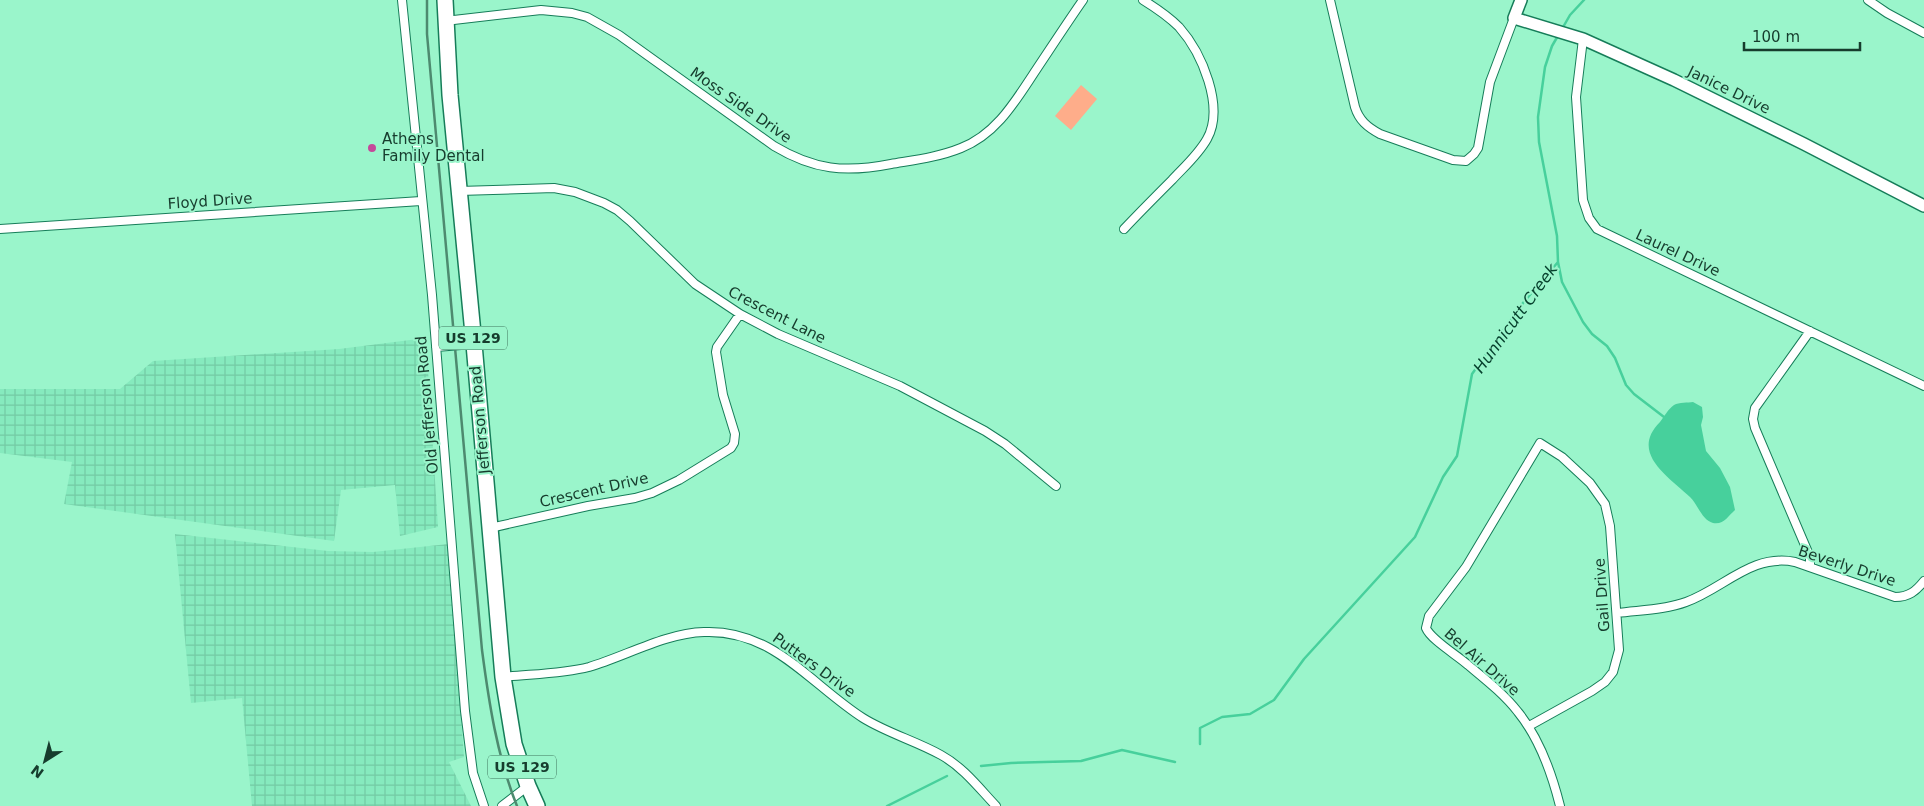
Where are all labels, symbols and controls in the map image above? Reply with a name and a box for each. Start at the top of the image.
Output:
scale bar [1744,20,1860,52]
text: 100 m [1752,28,1800,46]
street label: Janice Drive [1684,62,1773,118]
street label: Moss Side Drive [687,63,795,147]
place label: Athens Family Dental [382,130,485,165]
marker: Athens Family Dental [366,142,378,154]
street label: Floyd Drive [167,189,253,213]
street label: Laurel Drive [1633,226,1723,280]
water label: Hunnicutt Creek [1469,259,1562,377]
street label: Crescent Lane [725,283,829,347]
road number: US 129 [439,326,507,349]
street label: Old Jefferson Road [412,335,442,475]
street label: Jefferson Road [466,365,494,476]
street label: Crescent Drive [538,469,650,511]
street label: Beverly Drive [1796,542,1898,590]
street label: Gail Drive [1590,558,1614,632]
street label: Bel Air Drive [1441,624,1523,700]
street label: Putters Drive [769,629,859,701]
north arrow [20,736,70,786]
road number: US 129 [488,756,556,779]
text: N [28,762,47,781]

